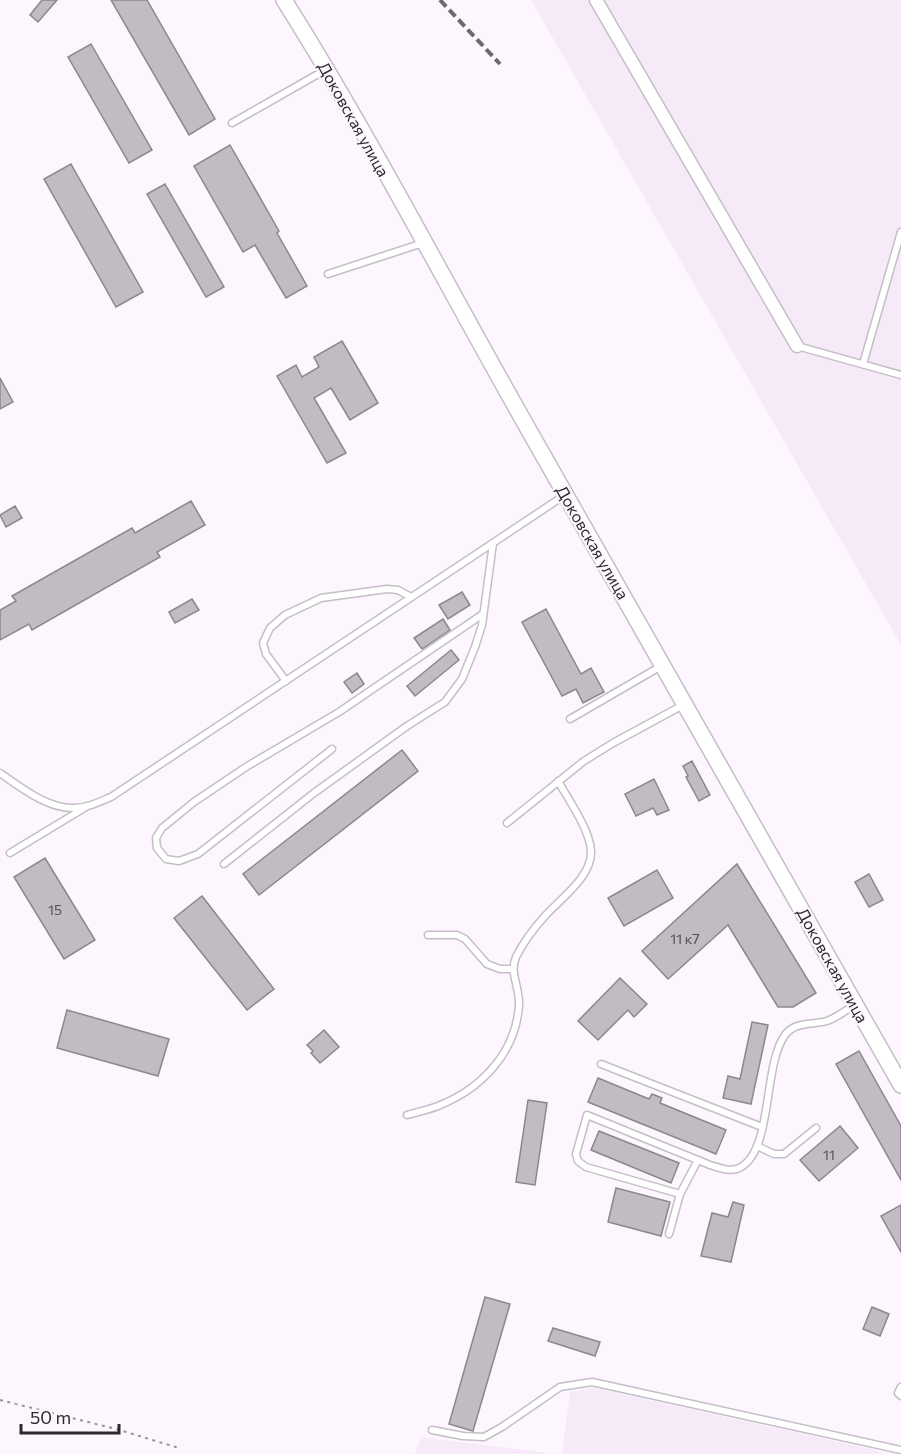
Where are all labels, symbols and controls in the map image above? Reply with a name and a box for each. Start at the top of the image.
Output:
street label: Доковская улица [315,58,393,180]
street label: Доковская улица [553,482,633,602]
house number: 15 [48,901,62,918]
street label: Доковская улица [794,904,872,1026]
house number: 11 к7 [670,930,700,947]
house number: 11 [823,1146,835,1163]
scale bar [21,1397,118,1435]
text: 50 m [30,1406,71,1428]

